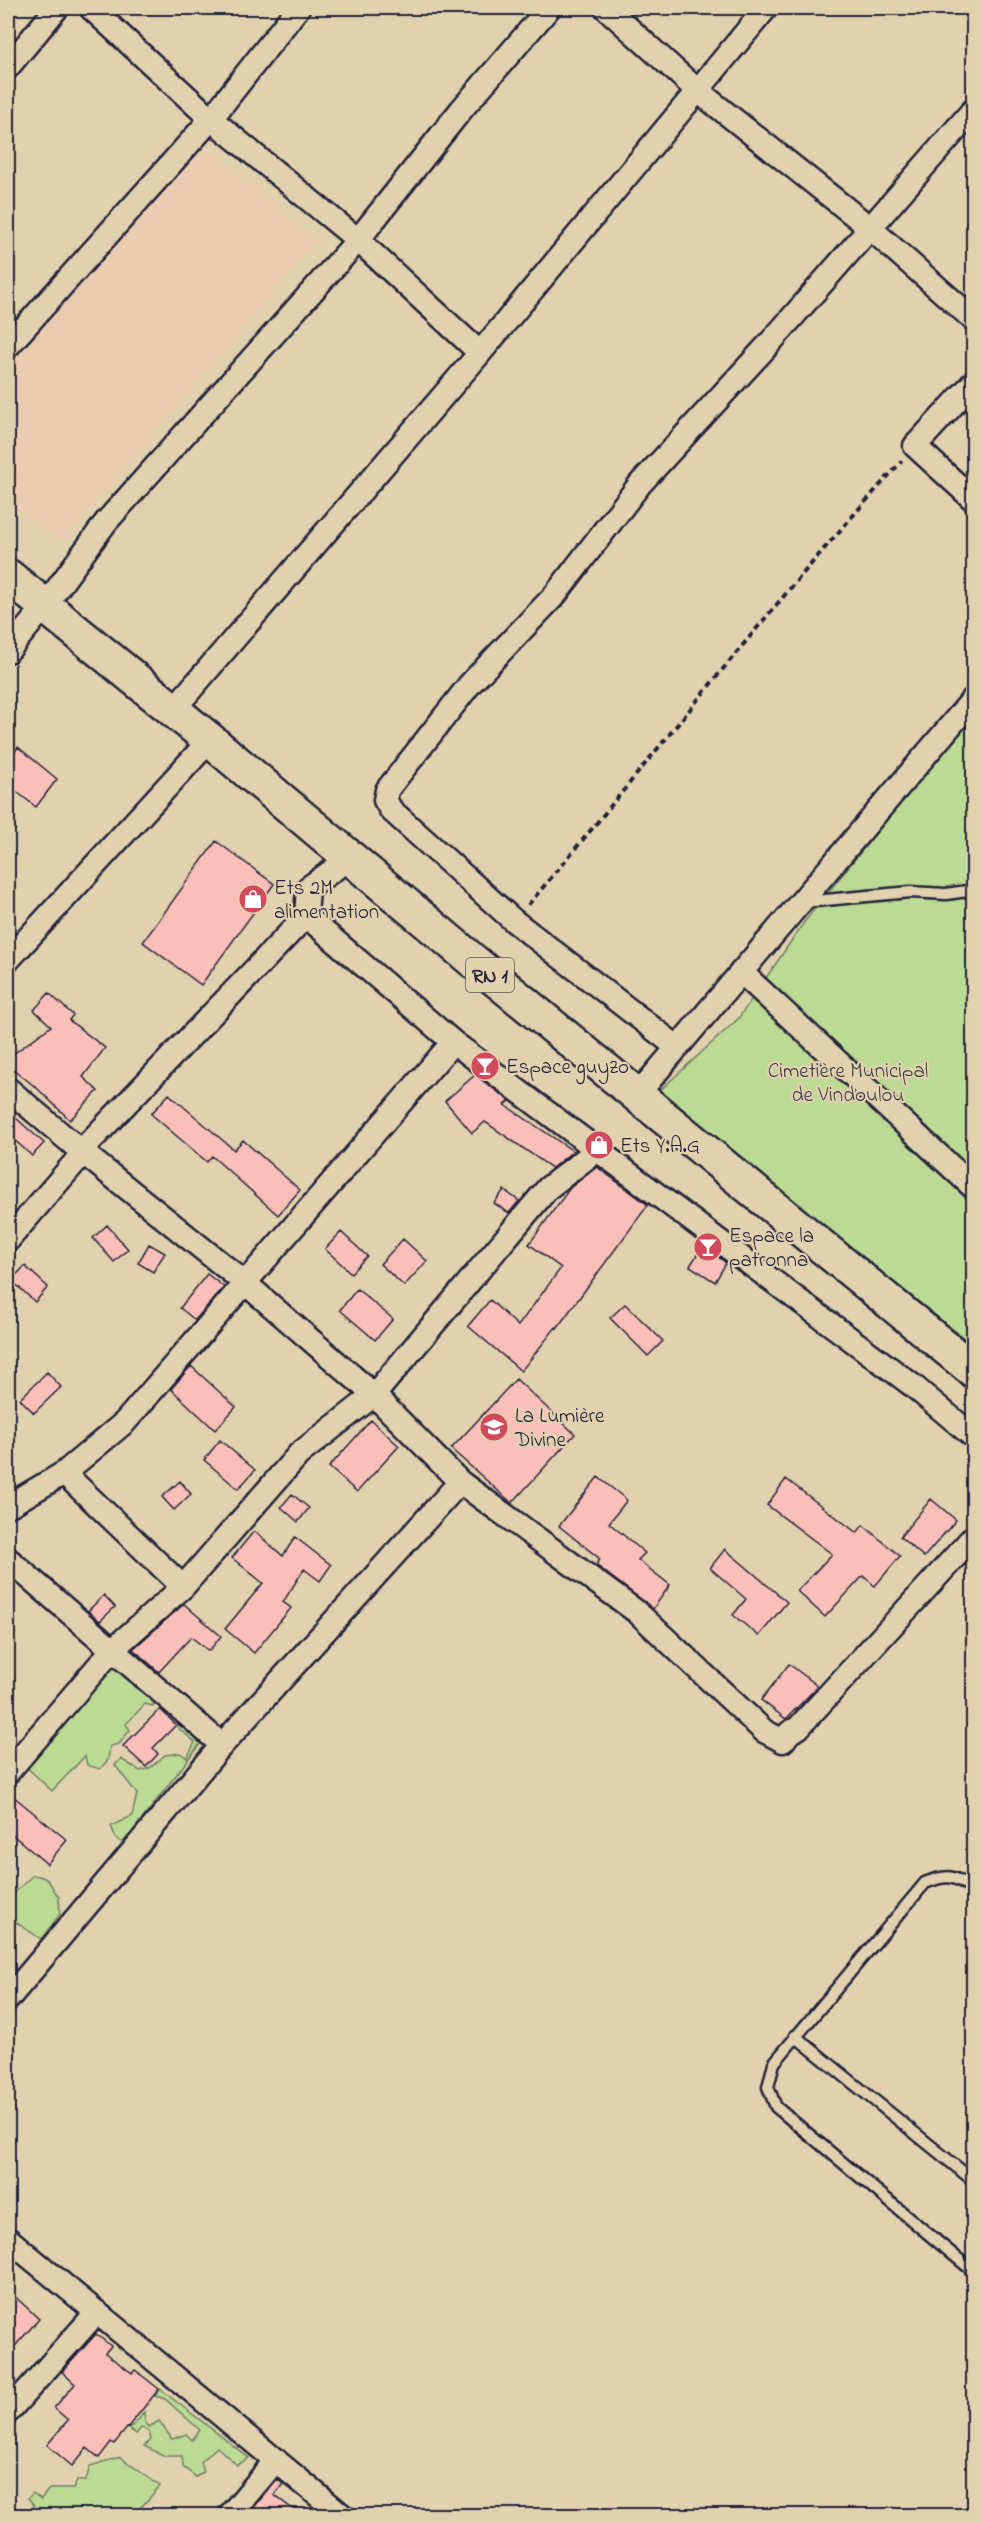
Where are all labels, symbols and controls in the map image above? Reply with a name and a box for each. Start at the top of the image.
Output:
place label: Ets 2M alimentation [274,874,379,928]
shop icon: Ets 2M alimentation [237,883,269,915]
road number: RN 1 [466,958,514,992]
bar icon: Espace guyzo [469,1050,501,1082]
place label: Espace guyzo [506,1053,629,1085]
park label: Cimetière Municipal de Vindoulou [768,1057,928,1111]
shop icon: Ets Y.A.G [583,1129,615,1161]
place label: Ets Y.A.G [620,1132,700,1162]
place label: Espace la patronna [729,1222,814,1276]
bar icon: Espace la patronna [692,1231,724,1263]
place label: La Lumière Divine [514,1402,605,1456]
school or university icon: La Lumière Divine [478,1411,510,1443]

